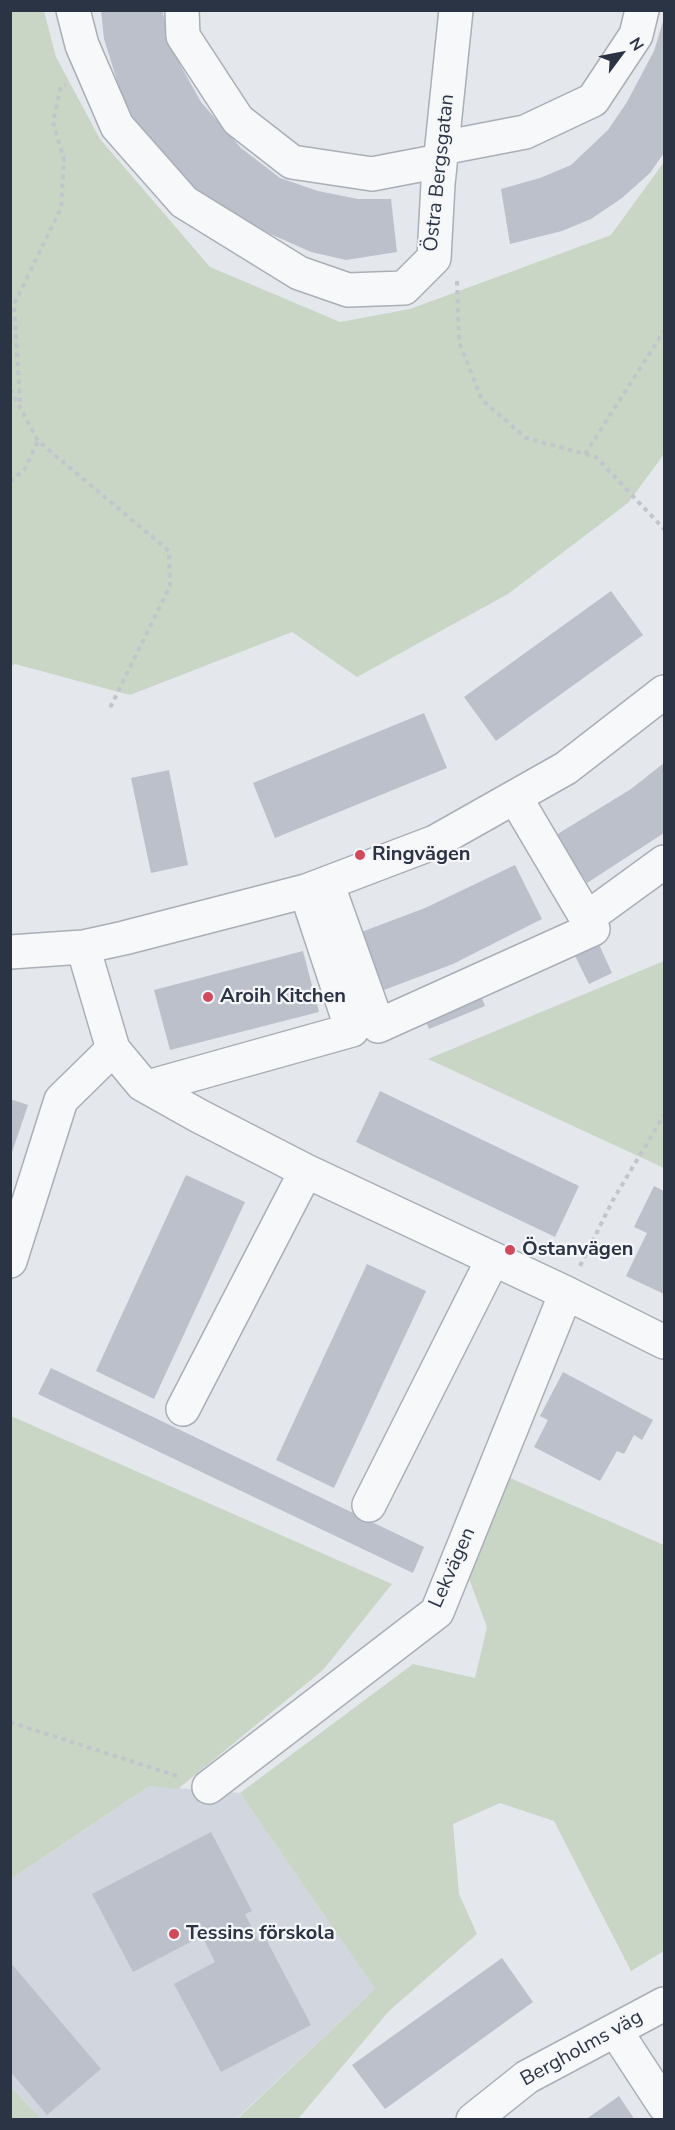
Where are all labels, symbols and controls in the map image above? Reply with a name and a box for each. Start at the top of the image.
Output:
north arrow [591,24,651,84]
text: N [624,34,649,55]
street label: Östra Bergsgatan [420,93,460,253]
place label: Ringvägen [372,843,470,867]
marker: Ringvägen [353,848,367,862]
place label: Aroih Kitchen [220,985,346,1009]
marker: Aroih Kitchen [201,990,215,1004]
place label: Östanvägen [522,1238,633,1262]
marker: Östanvägen [503,1243,517,1257]
street label: Lekvägen [425,1524,481,1612]
place label: Tessins förskola [186,1922,335,1946]
marker: Tessins förskola [167,1927,181,1941]
street label: Bergholms väg [517,2006,647,2092]

